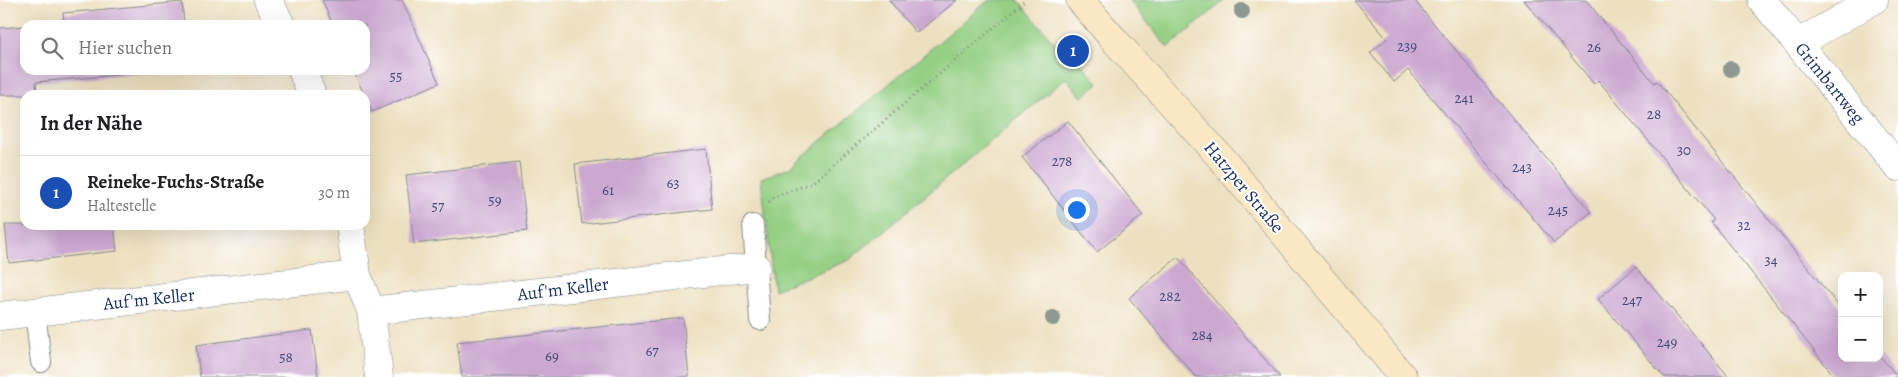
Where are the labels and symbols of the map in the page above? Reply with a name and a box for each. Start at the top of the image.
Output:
pin: 1 [1057,32,1089,70]
house number: 239 [1397,36,1417,56]
house number: 26 [1587,37,1601,57]
street label: Grimbartweg [1790,37,1870,129]
house number: 55 [390,66,402,86]
house number: 241 [1454,88,1474,108]
house number: 28 [1647,104,1661,124]
street label: Hatzper Straße [1198,136,1290,238]
house number: 30 [1677,140,1691,160]
house number: 278 [1052,151,1072,171]
house number: 243 [1512,157,1532,177]
house number: 63 [666,173,680,193]
house number: 61 [602,180,614,200]
house number: 59 [488,190,502,210]
house number: 57 [432,196,445,216]
your location [1064,197,1090,223]
house number: 245 [1548,200,1568,220]
house number: 32 [1737,215,1751,235]
house number: 34 [1764,250,1778,270]
street label: Auf'm Keller [515,271,610,307]
street label: Auf'm Keller [101,282,196,316]
house number: 282 [1159,286,1181,306]
house number: 247 [1622,290,1643,310]
house number: 284 [1191,325,1213,345]
house number: 249 [1657,332,1678,352]
house number: 67 [645,341,659,361]
house number: 69 [545,346,559,366]
house number: 58 [279,347,293,367]

